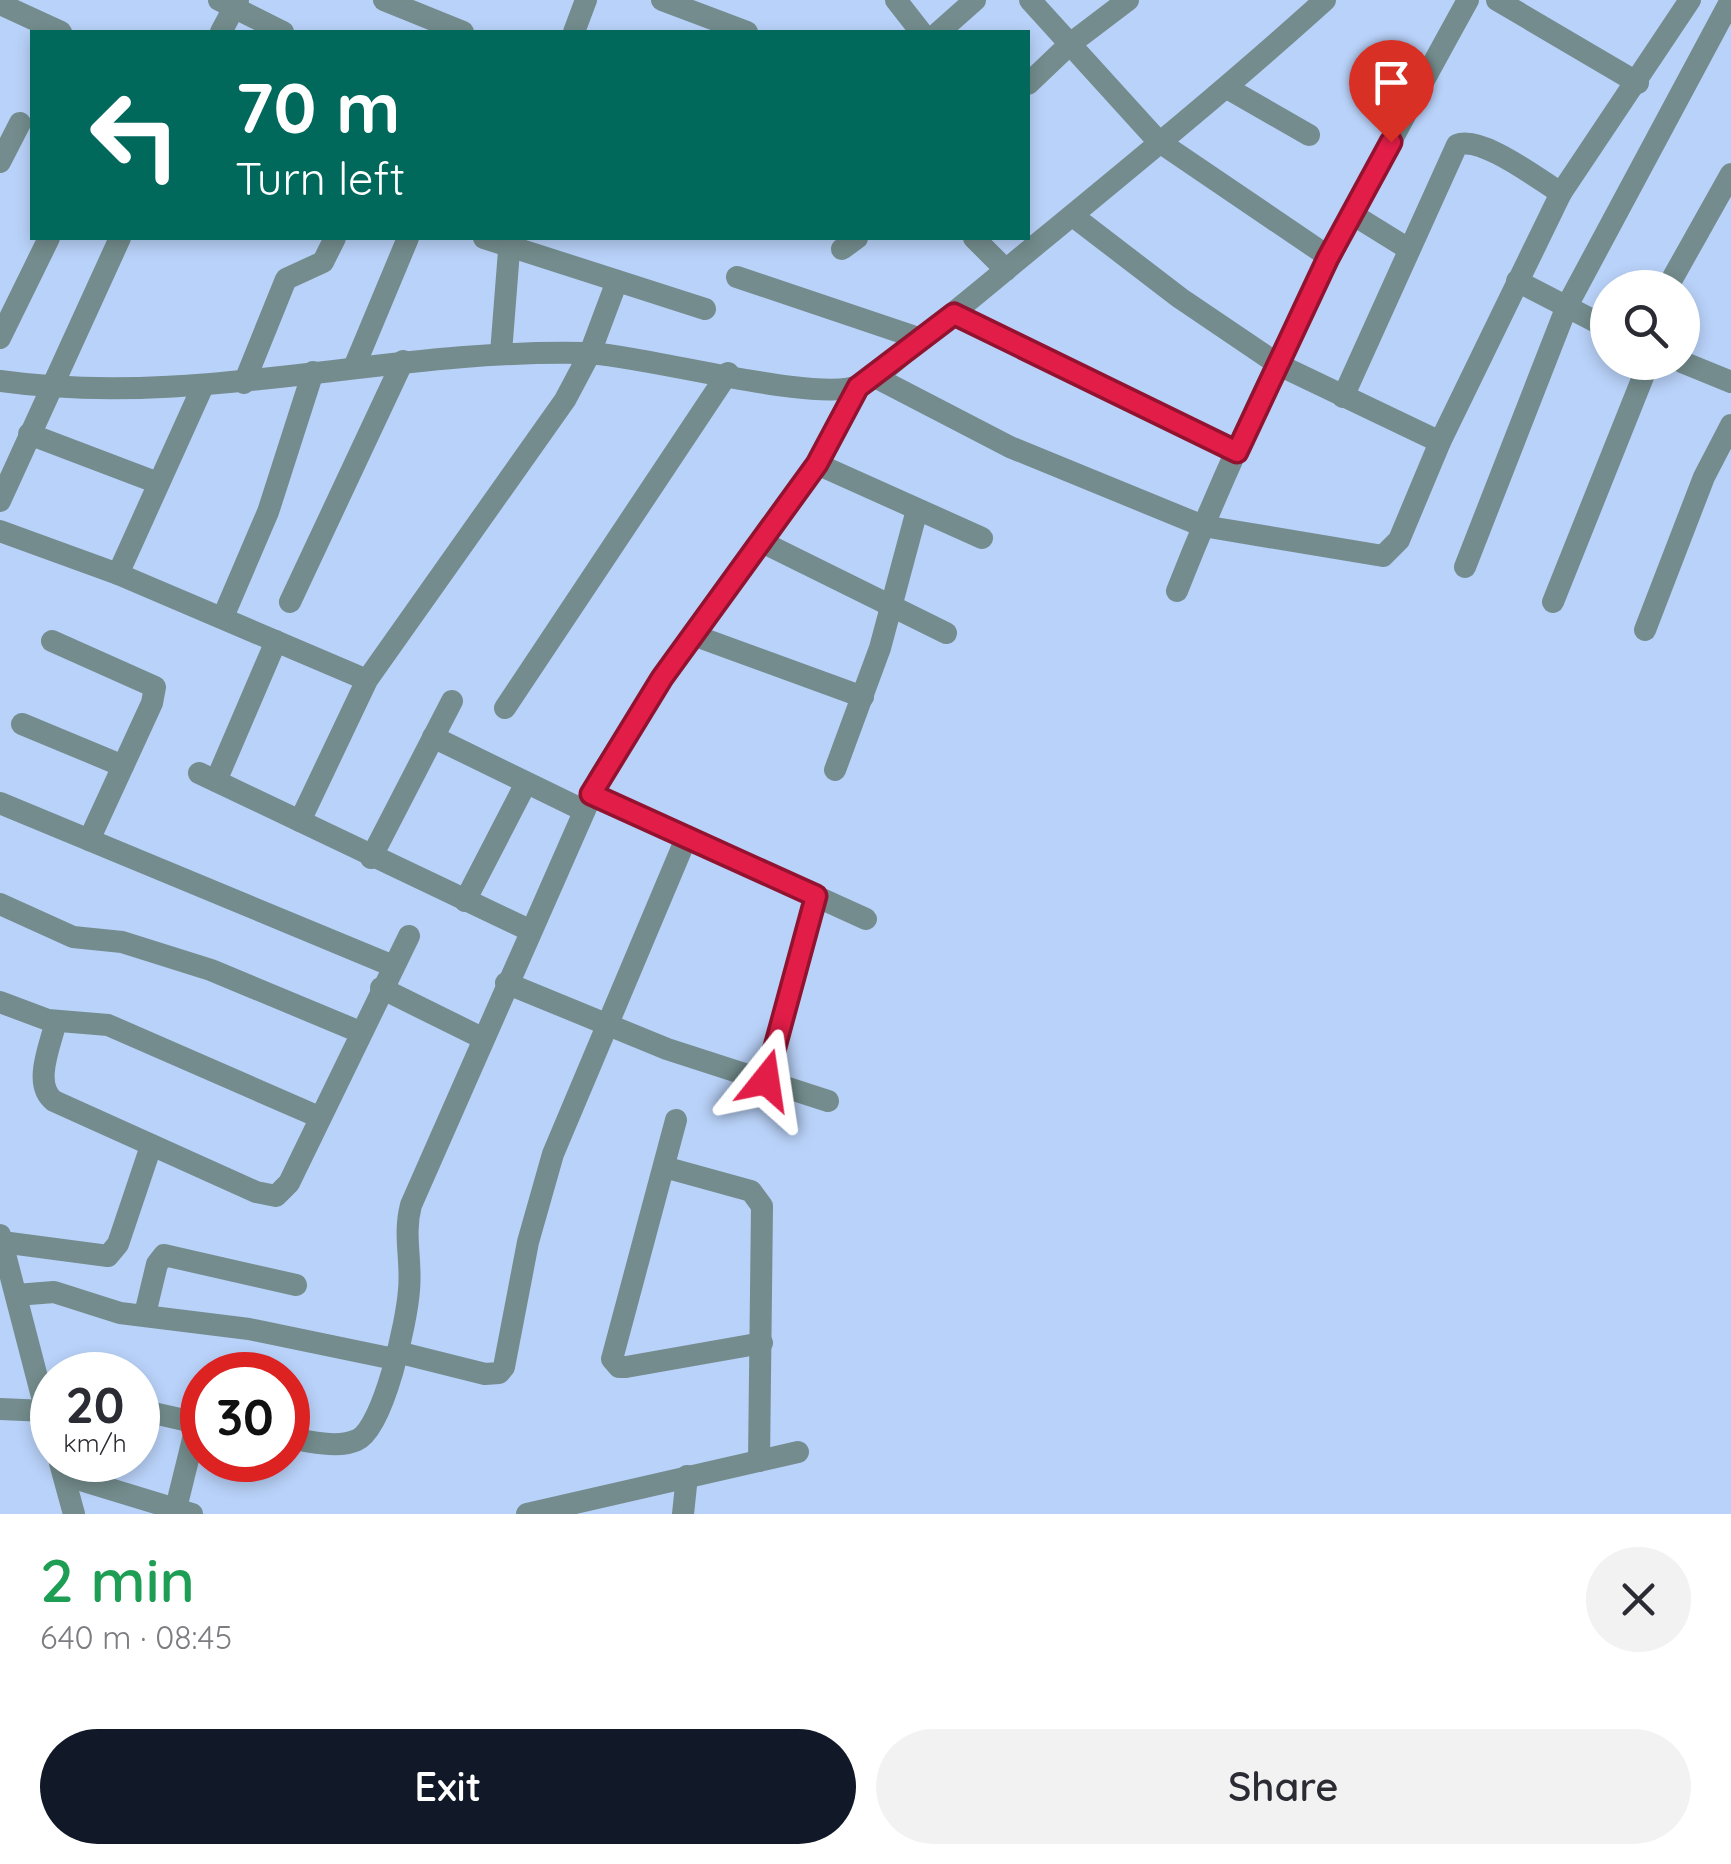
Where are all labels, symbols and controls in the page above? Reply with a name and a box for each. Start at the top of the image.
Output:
pin [1349,40,1434,143]
icon: arrive [1364,55,1419,110]
text: 70 m [235,63,401,151]
icon: left [70,70,200,200]
text: Turn left [235,150,405,206]
map controls [1590,270,1700,380]
button: search [1590,270,1700,380]
position arrow [714,1028,818,1132]
speed limit sign: 30 [180,1352,310,1482]
text: 20 [65,1373,125,1436]
text: km/h [63,1427,127,1458]
text: 2 min [40,1542,195,1617]
button: close [1586,1547,1691,1652]
text: 640 m · 08:45 [40,1617,232,1657]
button: Exit [40,1729,856,1844]
button: Share [876,1729,1691,1844]

